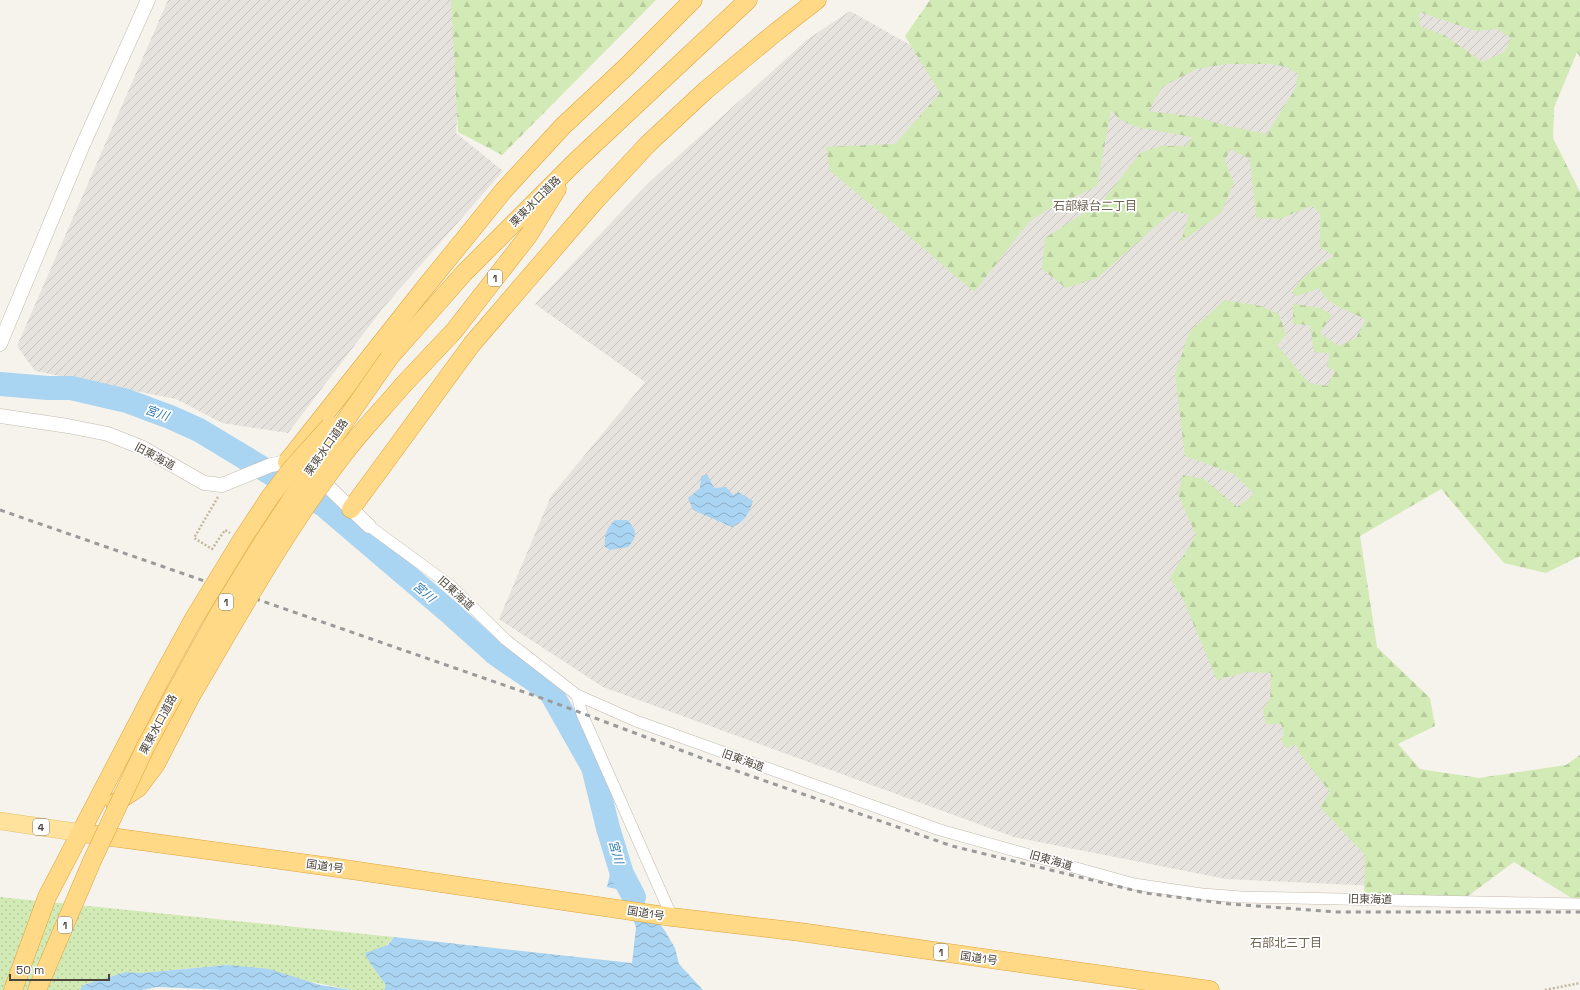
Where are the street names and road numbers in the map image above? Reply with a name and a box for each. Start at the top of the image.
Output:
street label: 栗東水口道路 [507,173,563,229]
road number: 1 [488,270,502,286]
street label: 栗東水口道路 [301,416,351,478]
street label: 旧東海道 [132,439,178,473]
street label: 旧東海道 [435,573,477,613]
road number: 1 [219,594,233,610]
street label: 栗東水口道路 [136,692,180,756]
street label: 旧東海道 [720,746,766,774]
road number: 4 [33,819,49,835]
street label: 旧東海道 [1028,847,1074,873]
street label: 国道1号 [305,856,345,876]
street label: 旧東海道 [1348,892,1392,906]
street label: 国道1号 [626,903,666,923]
road number: 1 [58,917,72,933]
road number: 1 [934,944,948,960]
street label: 国道1号 [959,948,999,968]

